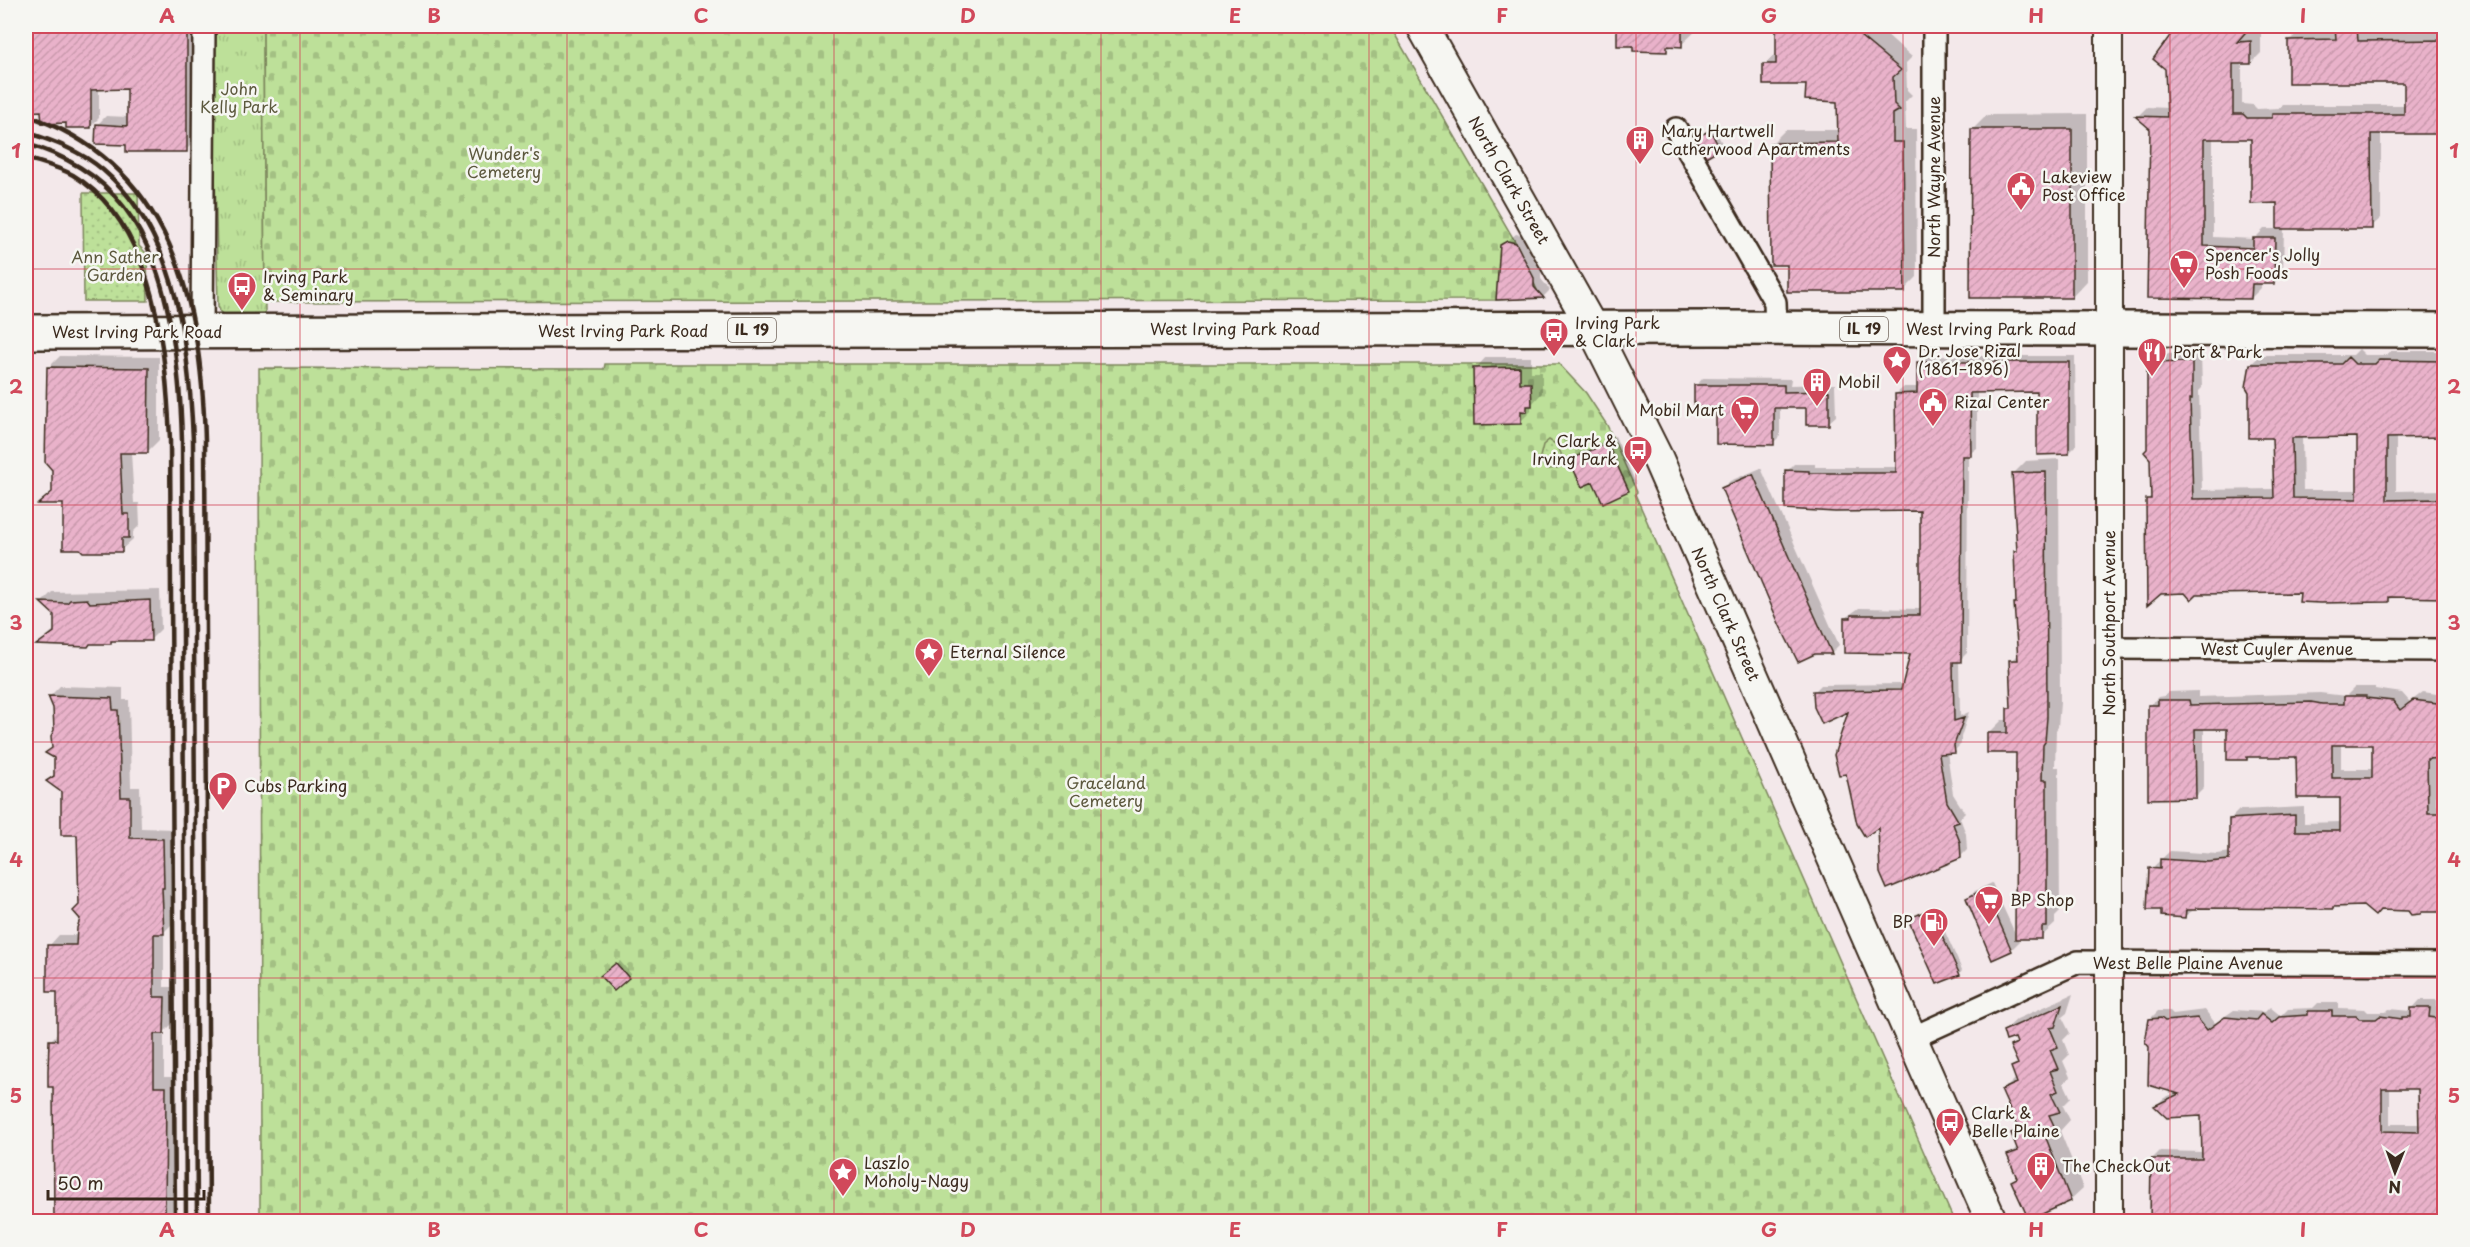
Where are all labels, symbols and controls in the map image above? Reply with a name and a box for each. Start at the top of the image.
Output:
text: A [159,0,175,30]
text: B [427,0,441,30]
text: C [693,0,709,30]
text: D [960,0,976,30]
text: E [1229,0,1241,30]
text: F [1496,0,1508,30]
text: G [1761,0,1777,30]
text: H [2028,0,2044,30]
text: I [2300,0,2306,30]
park label: John Kelly Park [200,76,278,118]
street label: North Wayne Avenue [1921,96,1945,258]
street label: North Clark Street [1463,111,1557,249]
place label: Mary Hartwell Catherwood Apartments [1661,118,1850,160]
building icon: Mary Hartwell Catherwood Apartments [1624,124,1656,166]
text: 1 [11,135,21,165]
text: 1 [2449,135,2459,165]
park label: Wunder's Cemetery [467,141,541,183]
place label: Lakeview Post Office [2042,164,2126,206]
public building icon: Lakeview Post Office [2005,170,2037,212]
place label: Spencer's Jolly Posh Foods [2205,242,2320,284]
park label: Ann Sather Garden [71,244,159,286]
supermarket icon: Spencer's Jolly Posh Foods [2168,248,2200,290]
place label: Irving Park & Seminary [263,264,354,306]
bus stop icon: Irving Park & Seminary [226,270,258,312]
place label: Irving Park & Clark [1575,310,1660,352]
street label: West Irving Park Road [1150,316,1320,340]
bus stop icon: Irving Park & Clark [1538,316,1570,358]
street label: West Irving Park Road [1906,316,2076,340]
road number: IL 19 [1840,317,1888,341]
street label: West Irving Park Road [538,318,708,342]
road number: IL 19 [728,318,776,342]
street label: West Irving Park Road [52,319,222,343]
restaurant icon: Port & Park [2136,336,2168,378]
place label: Dr. Jose Rizal (1861–1896) [1918,338,2021,380]
place label: Port & Park [2173,339,2262,363]
place icon: Dr. Jose Rizal (1861–1896) [1881,344,1913,386]
building icon: Mobil [1801,366,1833,408]
place label: Mobil [1838,369,1880,393]
text: 2 [9,371,23,401]
text: 2 [2447,371,2461,401]
public building icon: Rizal Center [1917,386,1949,428]
place label: Rizal Center [1954,389,2050,413]
supermarket icon: Mobil Mart [1729,394,1761,436]
place label: Mobil Mart [1639,397,1724,421]
place label: Clark & Irving Park [1532,428,1617,470]
bus stop icon: Clark & Irving Park [1622,434,1654,476]
street label: North Southport Avenue [2096,530,2120,716]
street label: North Clark Street [1687,543,1767,685]
text: 3 [9,607,23,637]
text: 3 [2447,607,2461,637]
place icon: Eternal Silence [913,636,945,678]
street label: West Cuyler Avenue [2201,636,2353,660]
place label: Eternal Silence [950,639,1066,663]
parking icon: Cubs Parking [207,770,239,812]
park label: Graceland Cemetery [1066,770,1146,812]
place label: Cubs Parking [244,773,347,797]
text: 4 [9,844,23,874]
text: 4 [2447,844,2461,874]
supermarket icon: BP Shop [1973,884,2005,926]
place label: BP Shop [2010,887,2074,911]
fuel station icon: BP [1918,906,1950,948]
place label: BP [1893,909,1913,933]
street label: West Belle Plaine Avenue [2093,950,2284,974]
text: 5 [10,1080,22,1110]
text: 5 [2448,1080,2460,1110]
place label: Clark & Belle Plaine [1971,1100,2060,1142]
bus stop icon: Clark & Belle Plaine [1934,1106,1966,1148]
north arrow [2365,1142,2425,1202]
place label: Laszlo Moholy-Nagy [864,1150,969,1192]
building icon: The CheckOut [2025,1150,2057,1192]
place label: The CheckOut [2062,1153,2171,1177]
place icon: Laszlo Moholy-Nagy [827,1156,859,1198]
scale bar [48,1163,204,1201]
text: 50 m [57,1169,104,1196]
text: N [2388,1176,2401,1200]
text: A [159,1214,175,1244]
text: B [427,1214,441,1244]
text: C [693,1214,709,1244]
text: D [960,1214,976,1244]
text: E [1229,1214,1241,1244]
text: F [1496,1214,1508,1244]
text: G [1761,1214,1777,1244]
text: H [2028,1214,2044,1244]
text: I [2300,1214,2306,1244]

